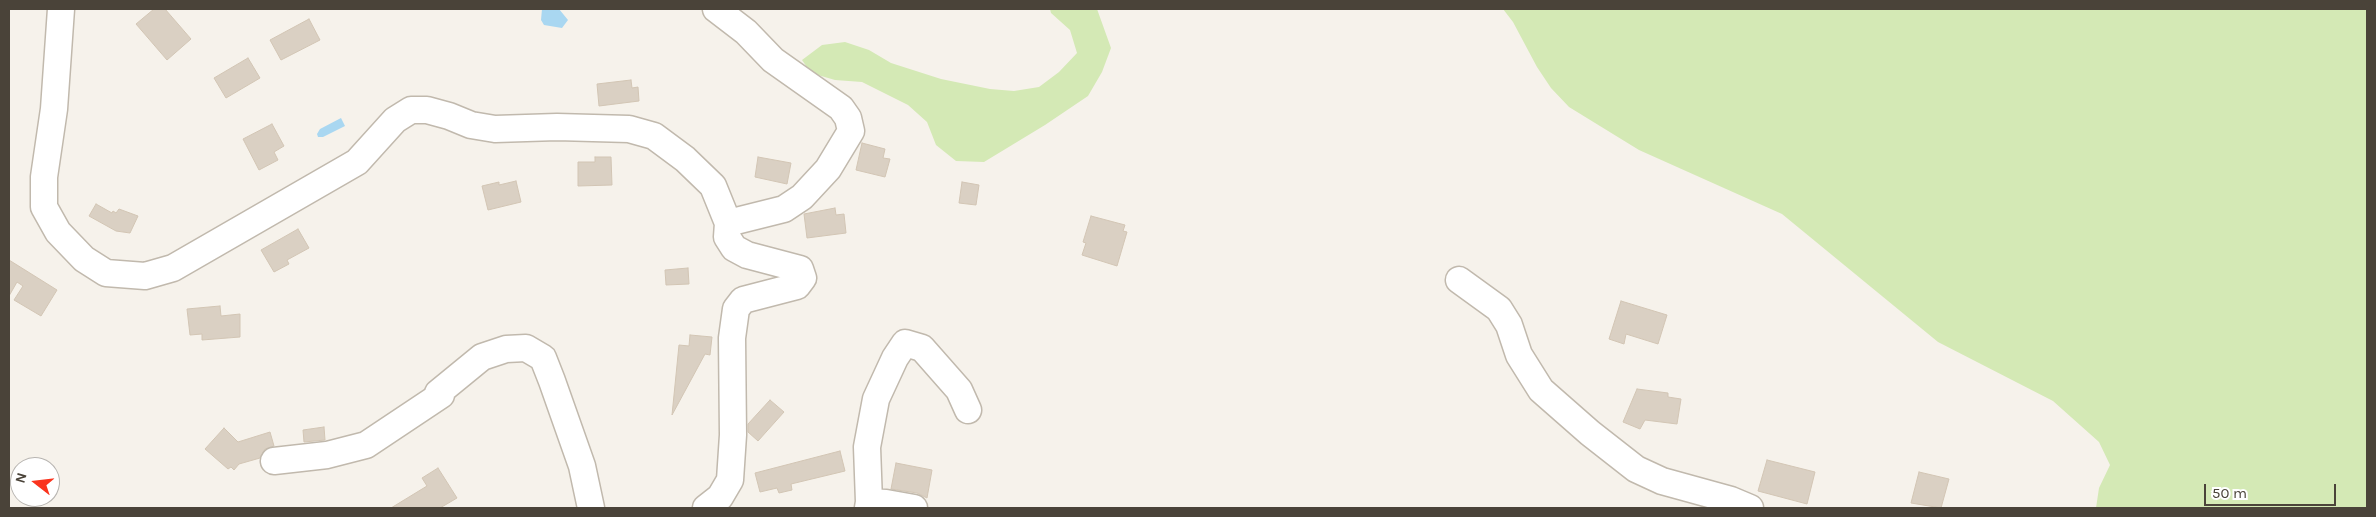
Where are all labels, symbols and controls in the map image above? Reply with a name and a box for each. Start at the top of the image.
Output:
north arrow [10,457,60,507]
text: N [12,471,31,485]
scale bar [2206,474,2338,506]
text: 50 m [2212,484,2247,502]

